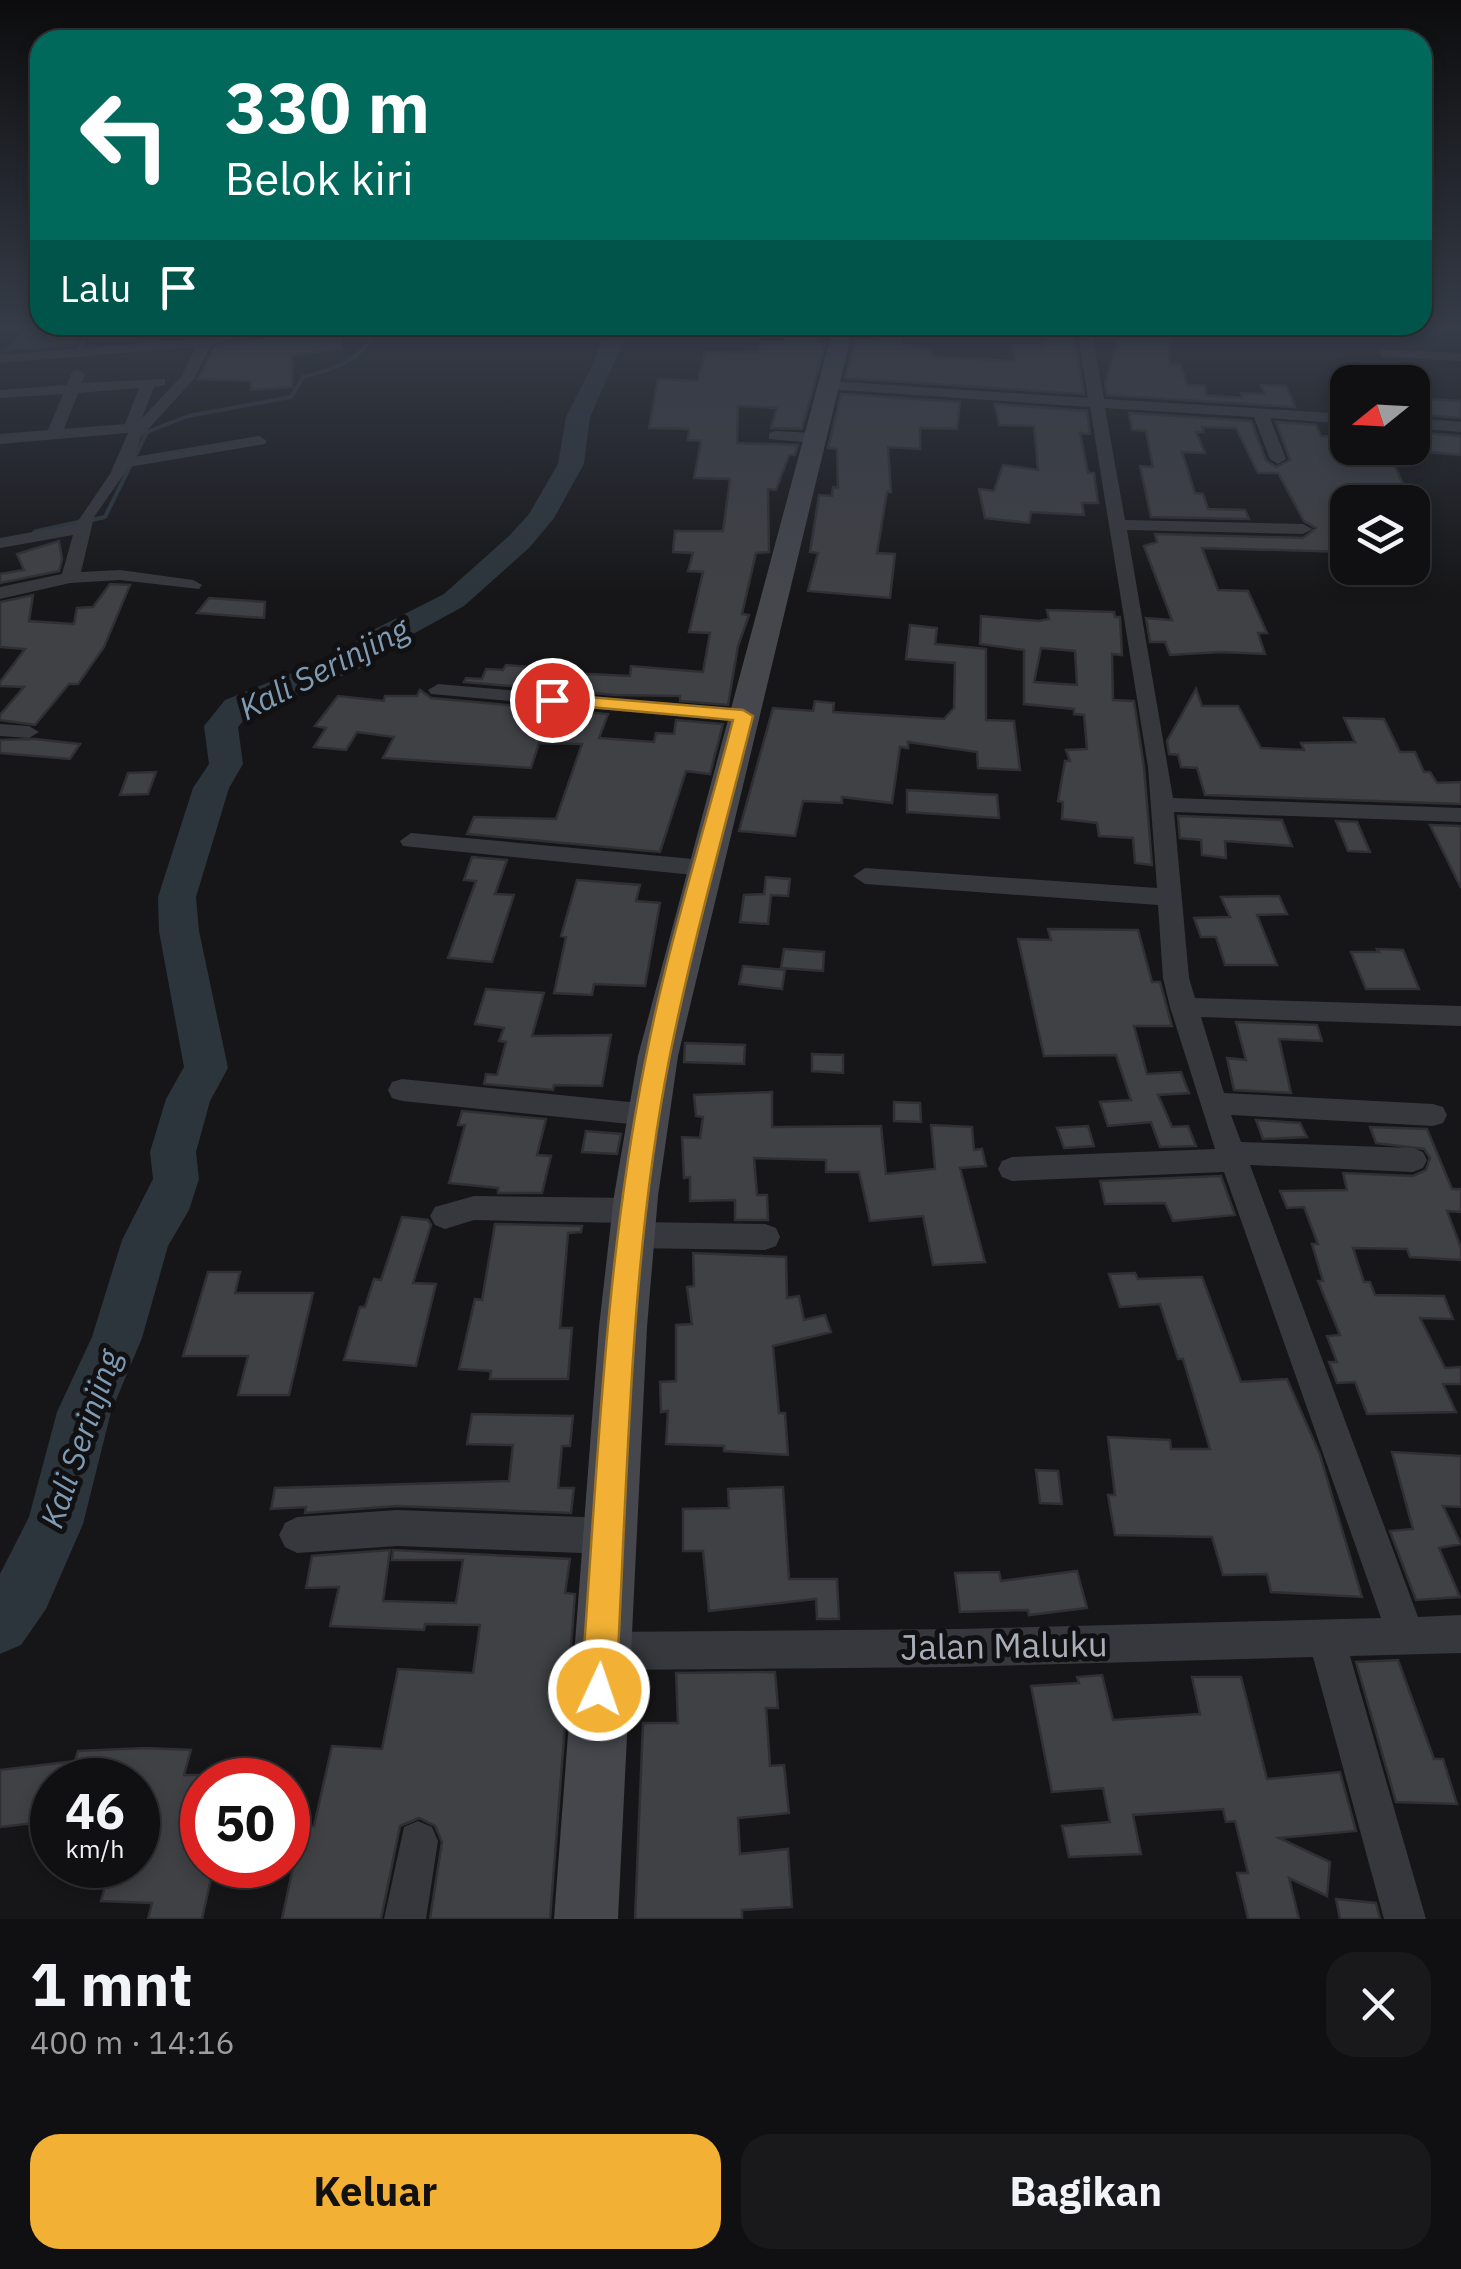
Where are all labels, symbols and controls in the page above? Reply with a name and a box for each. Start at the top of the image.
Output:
text: 330 m [225,61,430,152]
icon: left [60,70,190,200]
text: Belok kiri [225,149,414,207]
icon: arrive [151,260,206,315]
text: Lalu [60,263,131,312]
north arrow [1330,365,1430,465]
map controls [1330,365,1430,585]
button: layers [1330,485,1430,585]
water label: Kali Serinjing [231,607,417,729]
pin [510,658,595,743]
icon: arrive [525,673,580,728]
water label: Kali Serinjing [30,1343,131,1533]
street label: Jalan Maluku [900,1620,1108,1670]
position arrow [547,1638,651,1742]
speed limit sign: 50 [180,1758,310,1888]
text: 46 [65,1778,125,1843]
text: km/h [66,1832,124,1865]
text: 1 mnt [30,1944,193,2023]
button: close [1326,1952,1431,2057]
text: 400 m · 14:16 [30,2021,235,2063]
button: Keluar [30,2134,721,2249]
button: Bagikan [741,2134,1431,2249]

